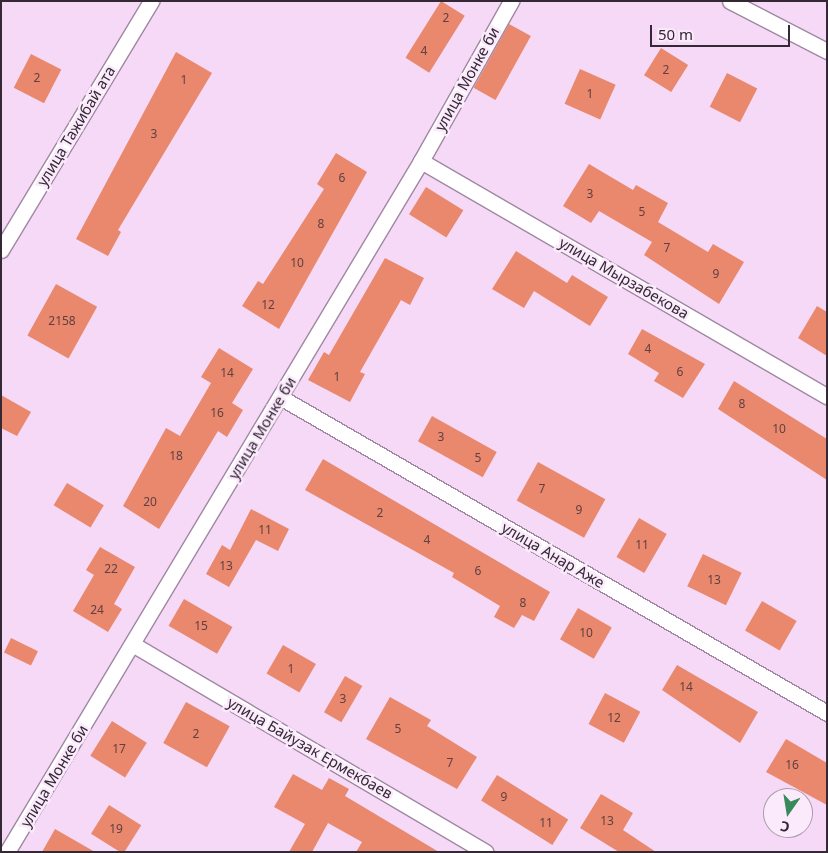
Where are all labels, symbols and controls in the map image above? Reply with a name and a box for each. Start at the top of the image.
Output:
house number: 2 [443,11,449,25]
scale bar [653,15,793,47]
street label: улица Монке би [431,24,503,134]
text: 50 m [658,24,693,44]
house number: 4 [421,44,427,58]
street label: улица Тажибай ата [33,63,119,189]
house number: 2 [663,63,669,77]
house number: 2 [34,71,40,85]
house number: 1 [181,73,187,87]
house number: 1 [587,87,593,101]
house number: 3 [151,127,157,141]
house number: 6 [339,171,345,185]
house number: 3 [587,187,593,201]
house number: 5 [639,205,645,219]
house number: 8 [318,217,324,231]
street label: улица Мырзабекова [556,234,692,322]
house number: 7 [664,241,670,255]
house number: 10 [290,256,304,270]
house number: 9 [713,267,719,281]
house number: 12 [261,298,275,312]
house number: 2158 [48,314,76,328]
house number: 4 [645,342,651,356]
house number: 6 [677,365,683,379]
house number: 14 [220,366,234,380]
house number: 1 [334,370,340,384]
street label: улица Монке би [224,374,300,482]
house number: 8 [739,397,745,411]
house number: 16 [210,406,224,420]
house number: 10 [772,422,786,436]
house number: 3 [438,430,444,444]
house number: 18 [169,449,183,463]
house number: 5 [475,451,481,465]
house number: 7 [539,482,545,496]
house number: 20 [143,495,157,509]
house number: 9 [576,503,582,517]
house number: 2 [377,506,383,520]
street label: улица Анар Аже [498,518,608,592]
house number: 11 [258,523,272,537]
house number: 4 [424,533,430,547]
house number: 11 [635,538,649,552]
house number: 13 [219,559,233,573]
house number: 22 [104,562,118,576]
house number: 6 [475,564,481,578]
house number: 13 [707,573,721,587]
house number: 8 [520,596,526,610]
house number: 24 [90,603,104,617]
house number: 15 [194,619,208,633]
house number: 10 [579,626,593,640]
house number: 1 [288,662,294,676]
house number: 14 [679,680,693,694]
house number: 3 [340,692,346,706]
street label: улица Байузак Ермекбаев [224,693,396,803]
house number: 12 [607,711,621,725]
street label: улица Монке би [16,722,92,830]
house number: 5 [395,722,401,736]
house number: 2 [193,727,199,741]
house number: 17 [112,742,126,756]
house number: 7 [447,756,453,770]
house number: 16 [785,758,799,772]
north arrow [763,788,813,838]
house number: 9 [501,790,507,804]
house number: 13 [600,814,614,828]
house number: 11 [539,816,553,830]
text: С [778,817,791,837]
house number: 19 [109,822,123,836]

